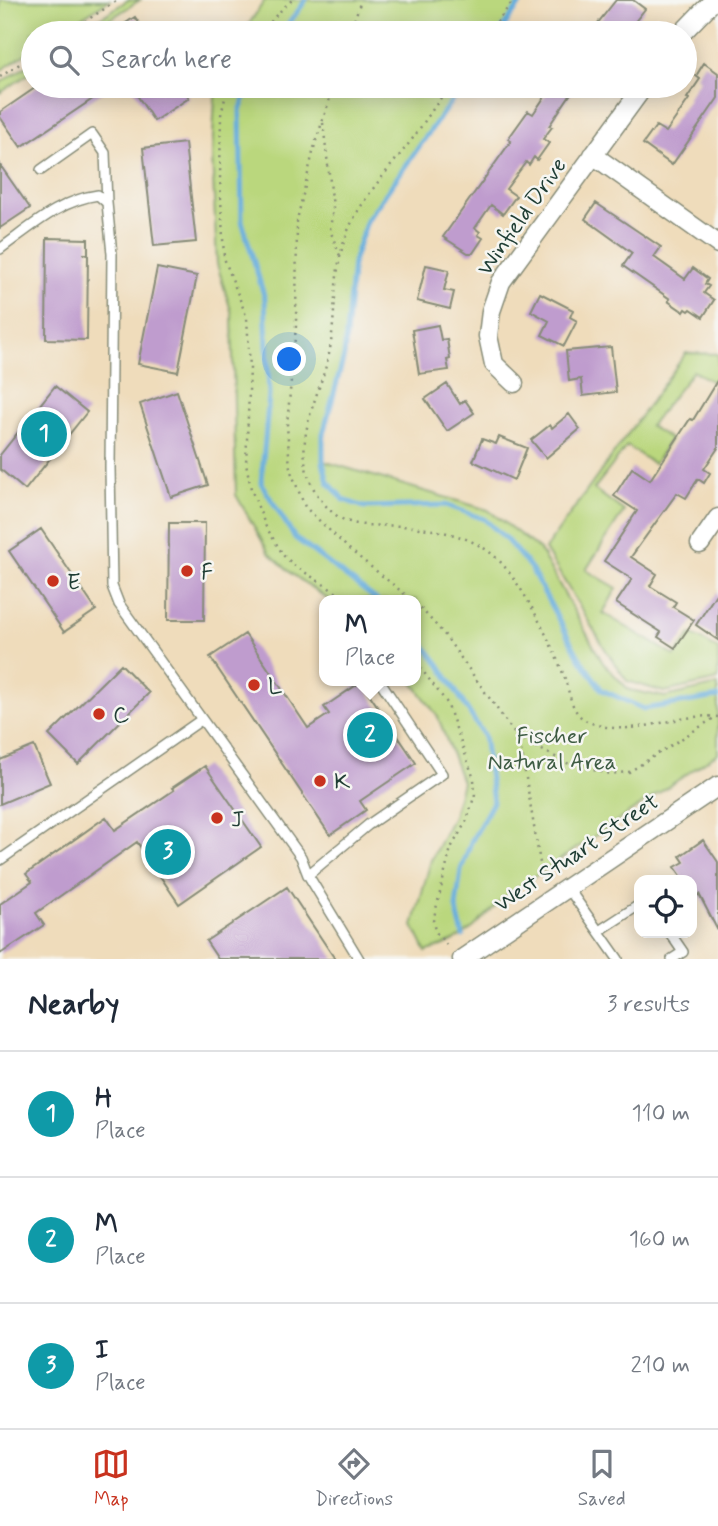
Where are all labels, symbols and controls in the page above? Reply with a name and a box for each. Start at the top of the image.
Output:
search box [21,21,697,98]
icon: search [45,41,83,79]
text: Search here [101,43,232,77]
street label: Winfield Drive [471,152,574,282]
your location [272,342,306,376]
pin: 1 [21,408,67,460]
place label: F [201,558,213,588]
marker: F [179,563,195,579]
place label: E [67,568,80,598]
marker: E [45,573,61,589]
popup [319,595,421,686]
text: M [345,609,368,643]
text: Place [345,643,395,673]
place label: L [268,672,282,702]
marker: L [246,677,262,693]
place label: C [113,701,129,731]
marker: C [91,706,107,722]
pin: 2 [347,709,393,761]
park label: Fischer Natural Area [488,722,616,778]
place label: K [334,768,351,798]
marker: K [312,773,328,789]
street label: West Stuart Street [489,787,665,920]
place label: J [231,805,244,835]
marker: J [209,810,225,826]
pin: 3 [145,826,191,878]
map controls [634,875,697,938]
button: locate [634,875,697,938]
text: Nearby [28,985,119,1024]
text: 3 results [607,990,690,1020]
text: H [95,1082,112,1116]
text: 1 [46,1099,56,1129]
text: 110 m [631,1099,690,1129]
text: Place [95,1116,146,1146]
text: M [95,1208,118,1242]
text: 2 [45,1225,57,1255]
text: 160 m [629,1225,690,1255]
text: Place [95,1242,146,1272]
text: I [95,1334,109,1368]
text: 3 [46,1351,56,1381]
text: 210 m [630,1351,690,1381]
text: Place [95,1368,146,1398]
tab: Map [92,1445,130,1512]
tab: Directions [315,1445,393,1512]
tab: Saved [578,1445,626,1512]

